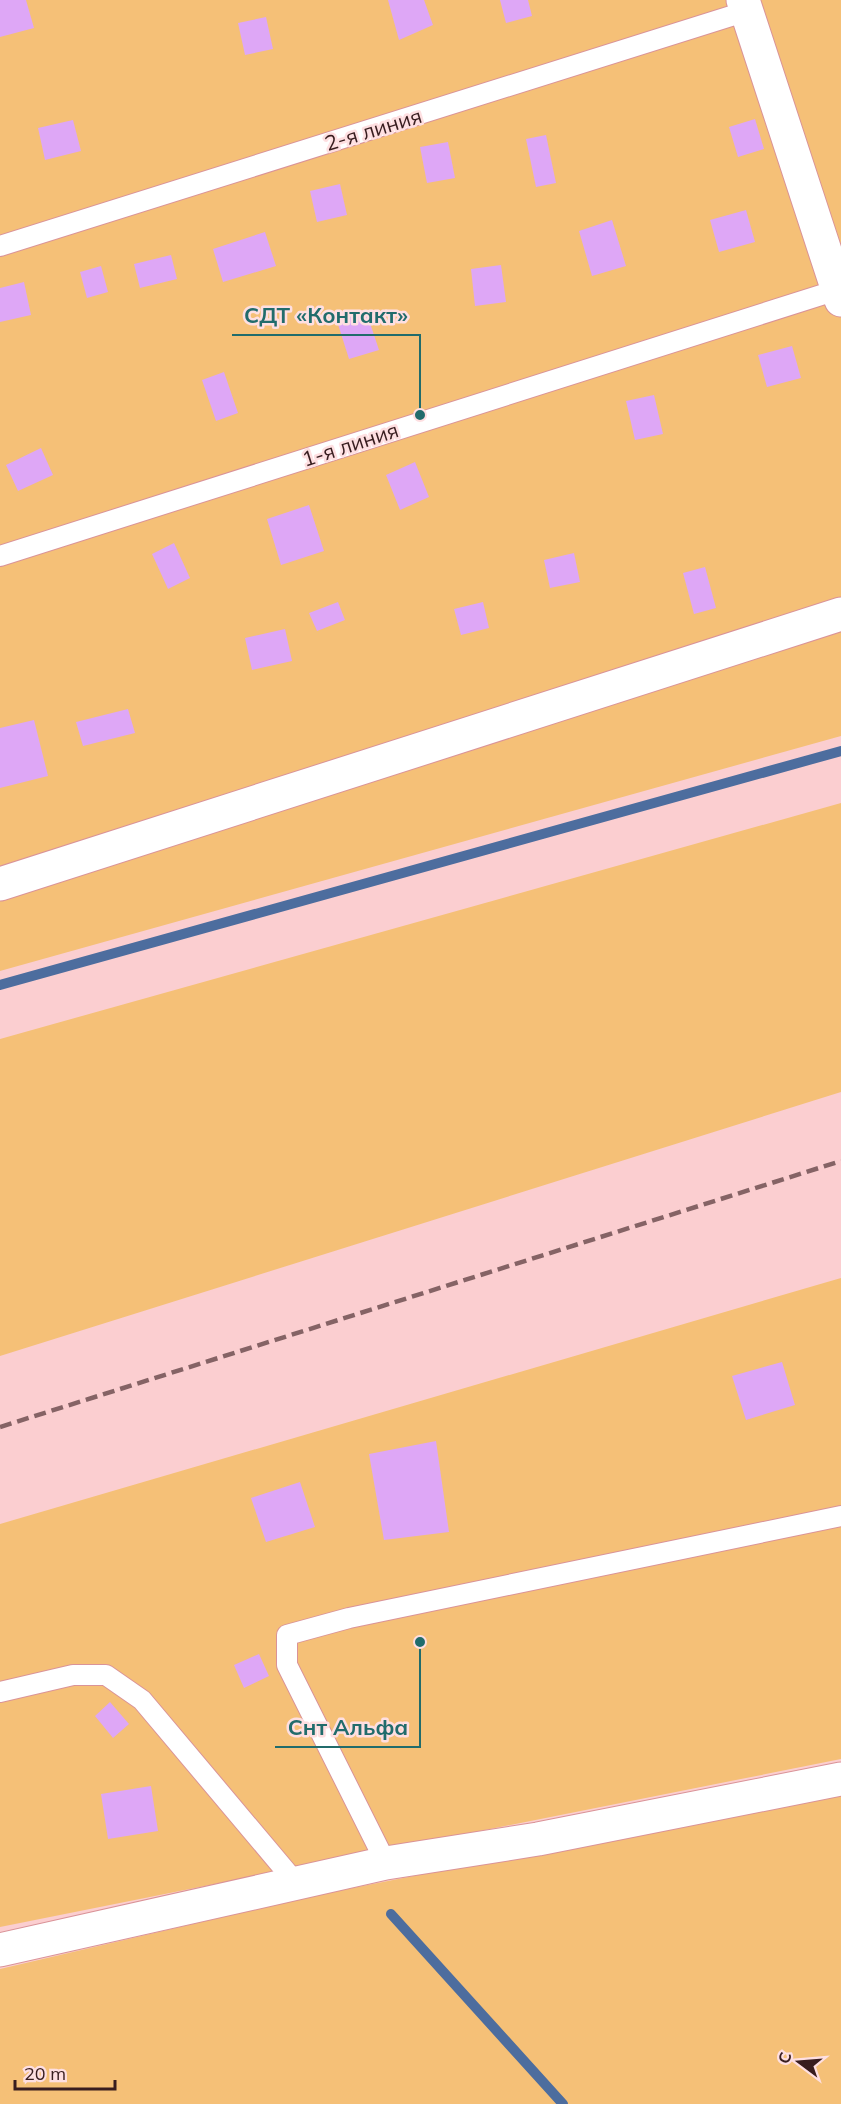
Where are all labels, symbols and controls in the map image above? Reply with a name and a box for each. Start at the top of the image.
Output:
street label: 2-я линия [321,102,425,156]
callout: СДТ «Контакт» [232,295,420,335]
text: СДТ «Контакт» [244,301,408,329]
street label: 1-я линия [298,416,402,472]
callout: Снт Альфа [275,1707,420,1747]
text: Снт Альфа [288,1713,408,1741]
north arrow [769,2032,829,2092]
text: С [773,2050,796,2066]
scale bar [15,2053,116,2091]
text: 20 m [24,2062,66,2085]

